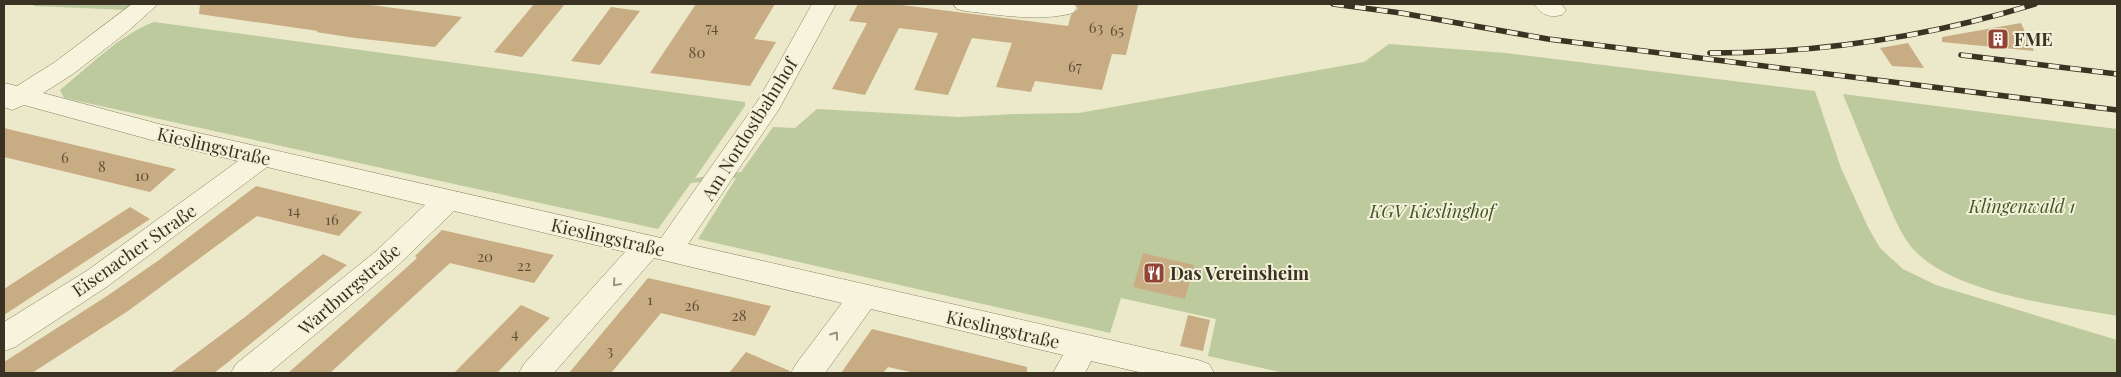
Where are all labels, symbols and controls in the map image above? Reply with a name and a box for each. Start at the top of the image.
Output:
house number: 74 [706,17,719,37]
house number: 63 [1089,17,1103,37]
house number: 65 [1110,20,1124,40]
building icon: FME [1986,27,2010,51]
place label: FME [2014,27,2053,51]
house number: 80 [689,42,705,62]
street label: Am Nordostbahnhof [695,52,804,205]
house number: 67 [1068,56,1082,76]
street label: Kieslingstraße [155,121,273,171]
house number: 6 [61,147,69,167]
house number: 8 [98,156,106,176]
house number: 10 [135,165,149,185]
park label: Klingenwald 1 [1968,194,2075,218]
street label: Eisenacher Straße [67,198,201,302]
park label: KGV Kieslinghof [1368,199,1498,223]
house number: 14 [288,200,300,220]
house number: 16 [325,209,339,229]
street label: Kieslingstraße [549,212,667,262]
street label: Wartburgstraße [292,238,405,341]
house number: 20 [477,246,493,266]
house number: 22 [517,255,531,275]
restaurant icon: Das Vereinsheim [1142,261,1166,285]
place label: Das Vereinsheim [1170,261,1310,285]
one-way arrow [612,278,621,287]
house number: 1 [647,289,653,309]
house number: 26 [685,295,700,315]
street label: Kieslingstraße [944,304,1062,354]
house number: 28 [732,305,747,325]
house number: 4 [511,323,519,343]
one-way arrow [829,331,838,341]
house number: 3 [607,340,614,360]

